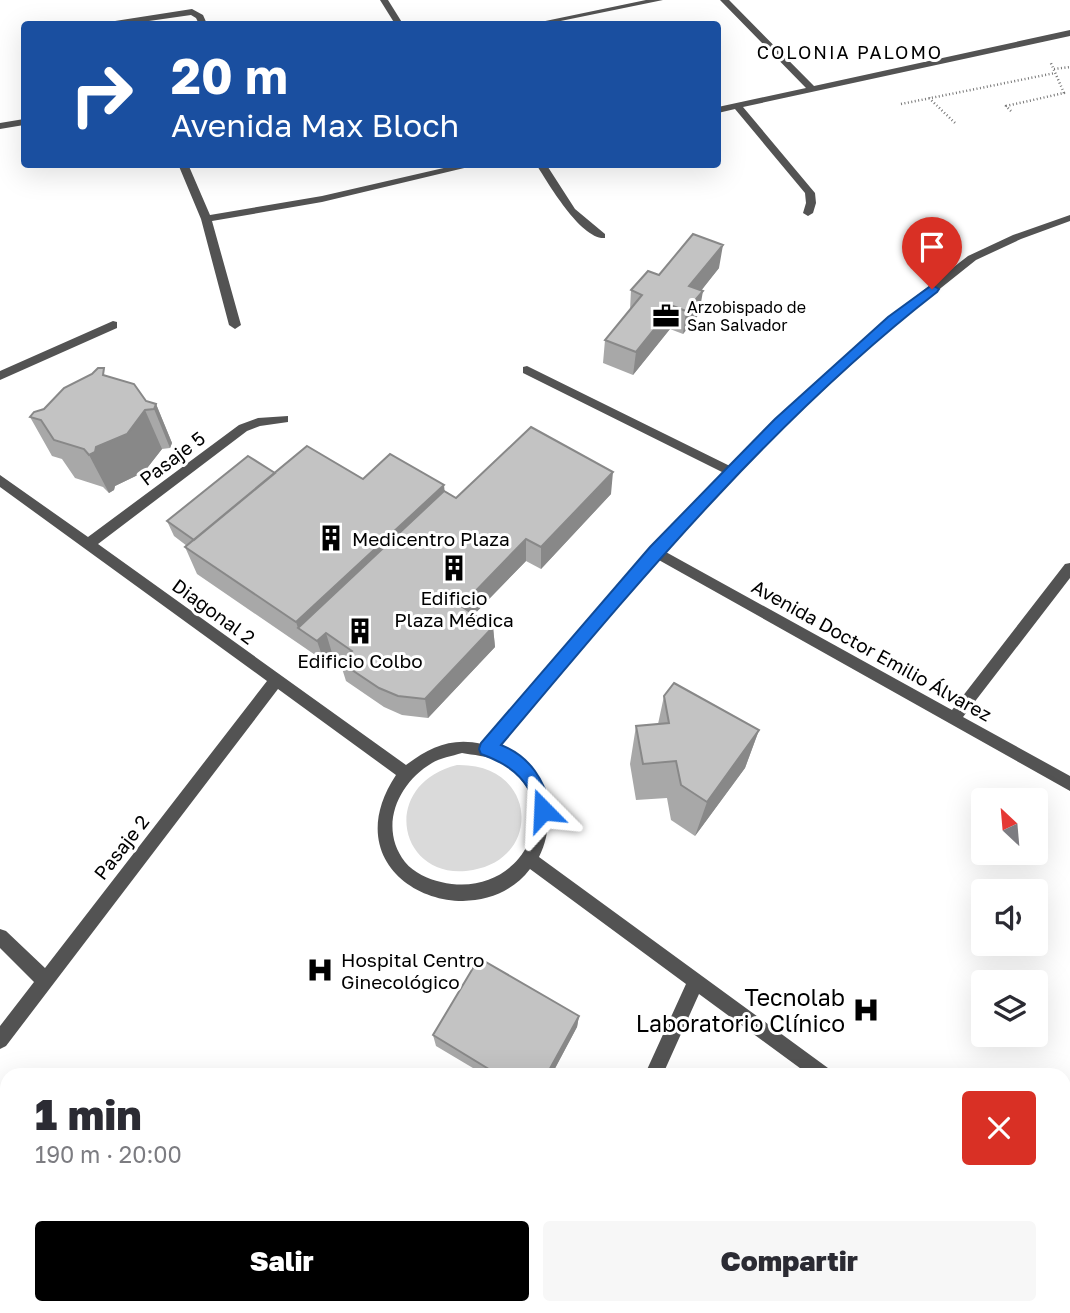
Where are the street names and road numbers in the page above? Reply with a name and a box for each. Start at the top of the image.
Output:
street label: Pasaje 5 [135,426,209,490]
street label: Diagonal 2 [168,573,260,649]
street label: Avenida Doctor Emilio Álvarez [748,574,996,726]
street label: Pasaje 2 [89,810,153,884]

